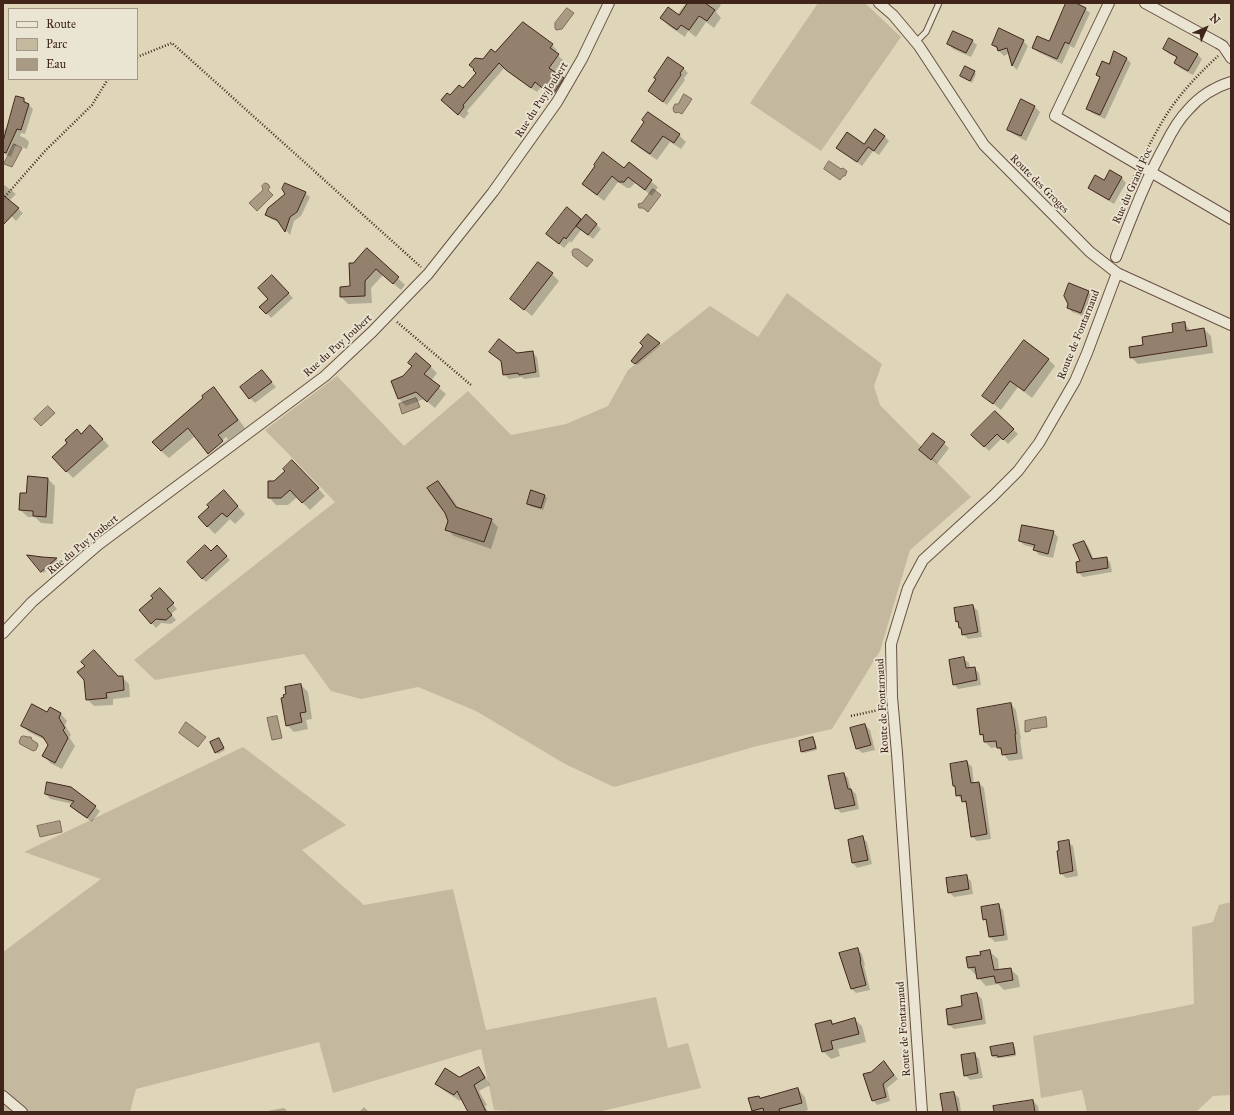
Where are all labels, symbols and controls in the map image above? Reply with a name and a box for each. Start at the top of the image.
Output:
legend [8,8,138,80]
north arrow [1186,8,1226,48]
text: N [1207,11,1223,27]
text: Route [46,17,76,31]
text: Parc [46,37,67,51]
text: Eau [46,57,66,71]
street label: Rue du Puy Joubert [513,60,571,140]
street label: Rue du Grand Foc [1110,146,1156,226]
street label: Route des Groges [1007,152,1071,216]
street label: Route de Fontarnaud [1055,288,1103,382]
street label: Rue du Puy Joubert [301,312,375,380]
street label: Rue du Puy Joubert [45,512,121,578]
street label: Route de Fontarnaud [874,658,892,754]
street label: Route de Fontarnaud [894,981,914,1077]

